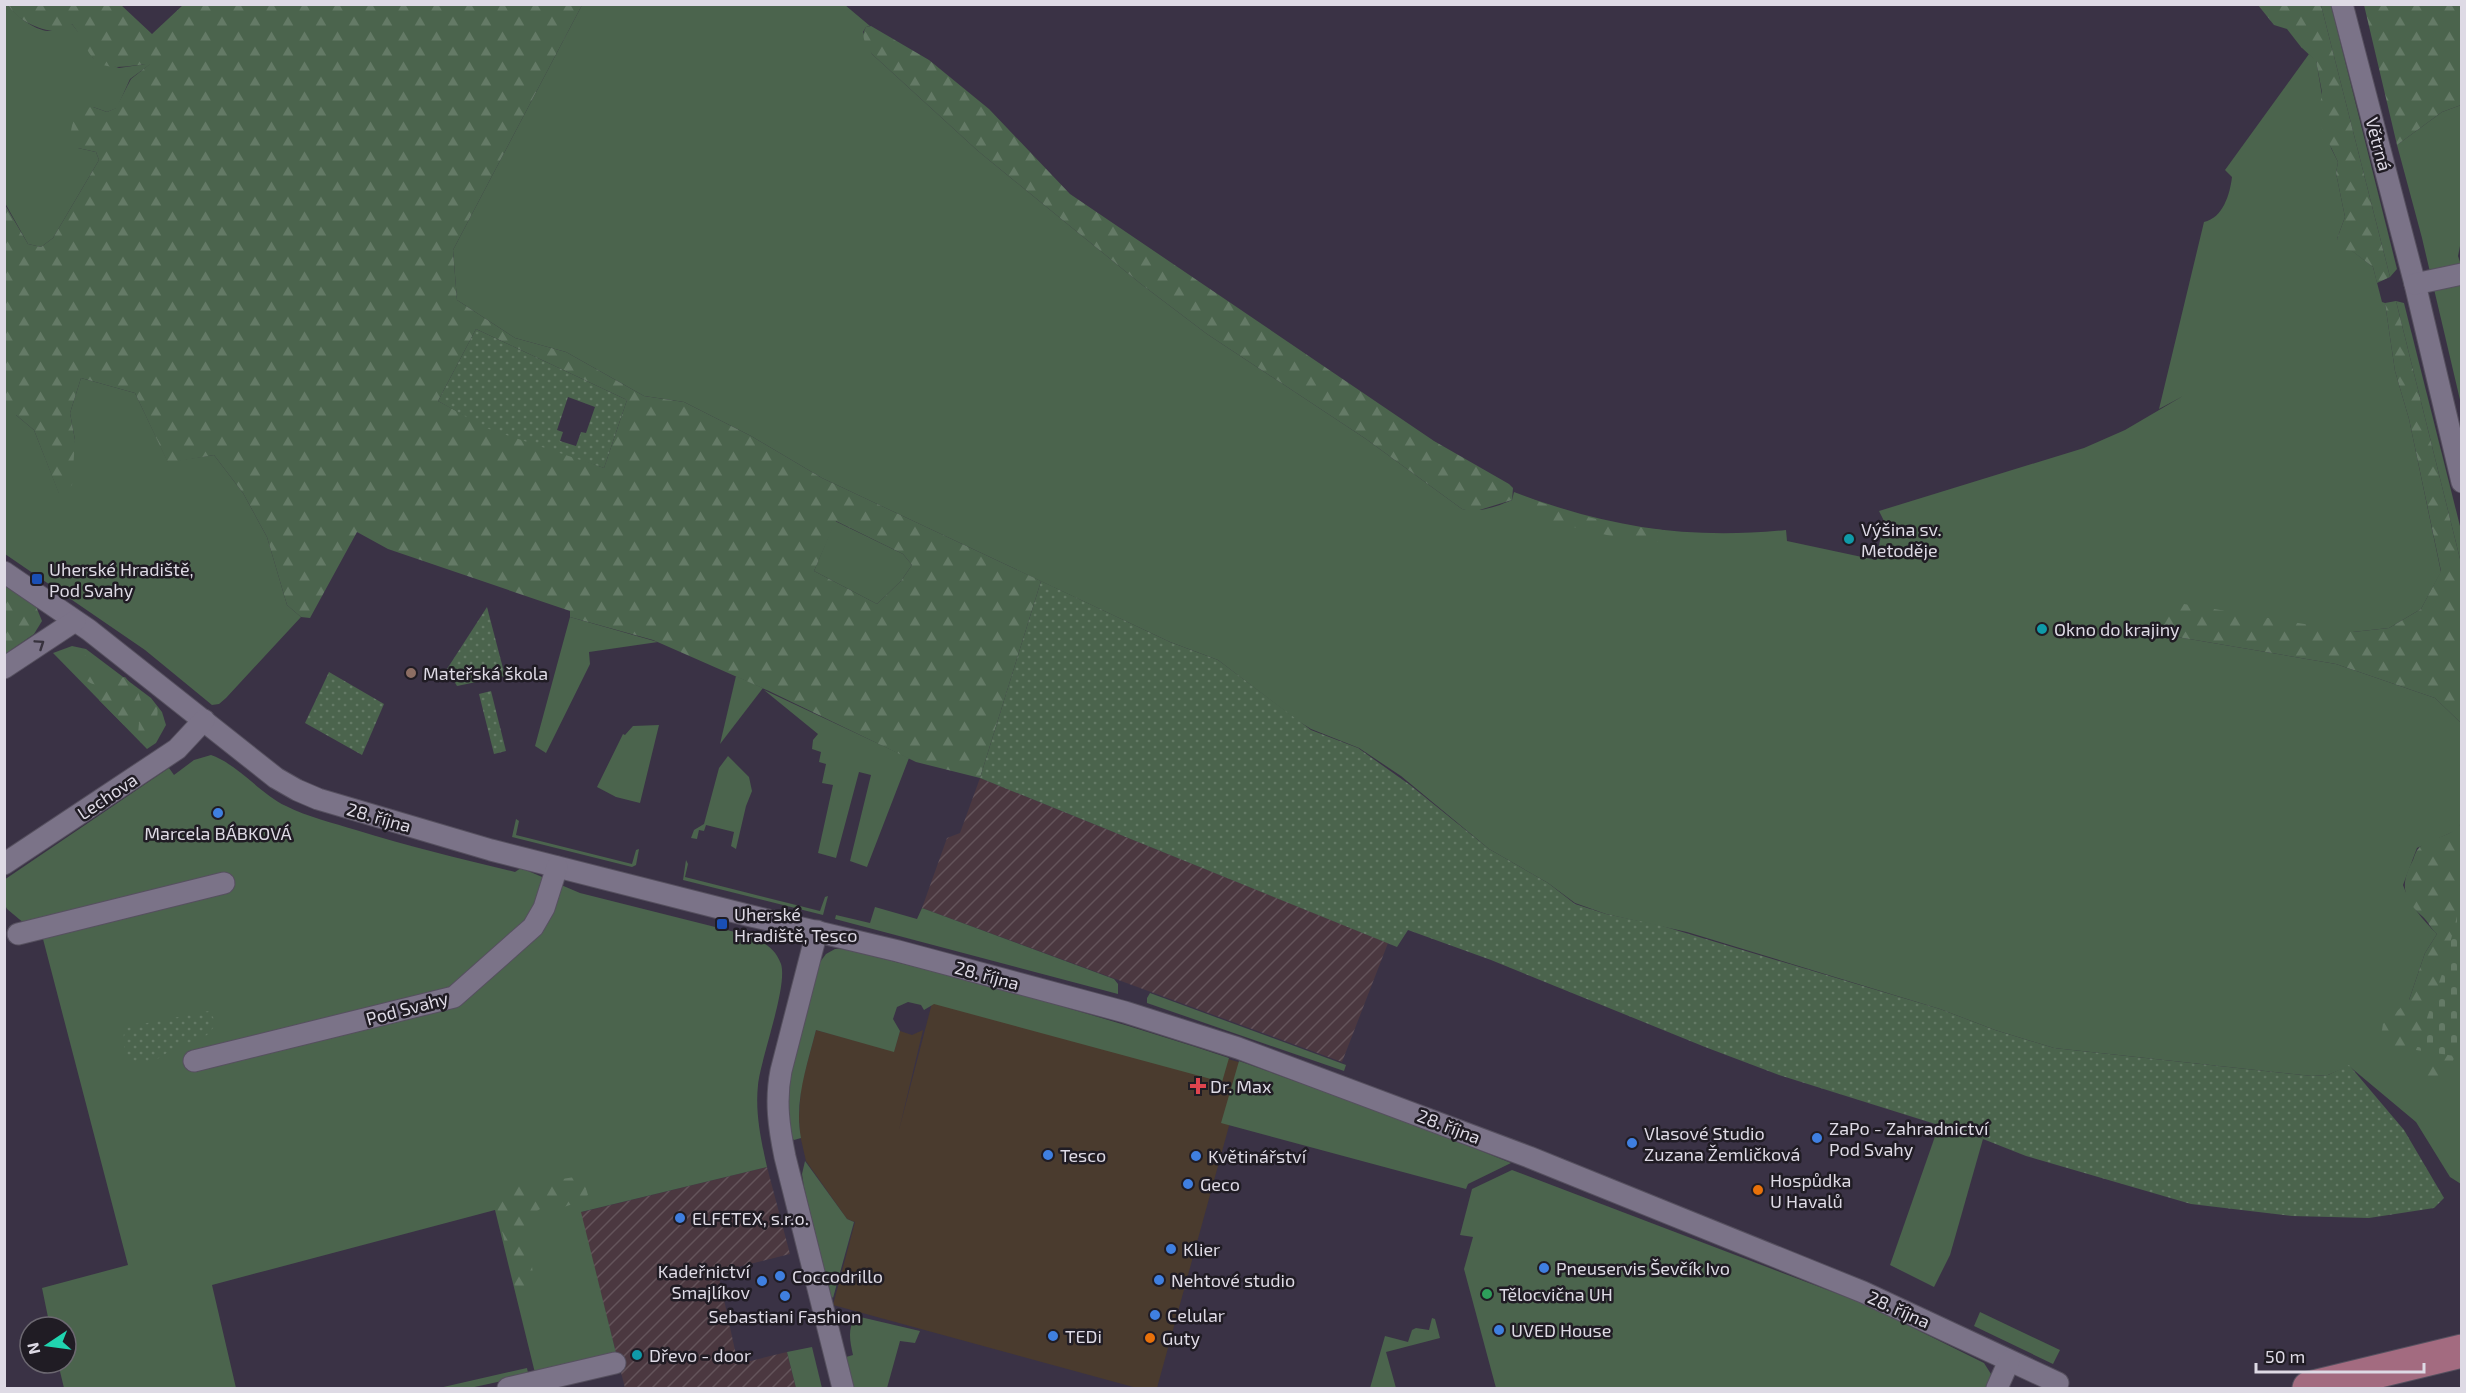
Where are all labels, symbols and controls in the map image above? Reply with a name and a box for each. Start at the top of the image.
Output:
street label: Větrná [2361,115,2397,173]
place label: Výšina sv. Metoděje [1861,518,1942,561]
marker: Výšina sv. Metoděje [1842,532,1856,546]
place label: Uherské Hradiště, Pod Svahy [49,558,194,601]
marker: Uherské Hradiště, Pod Svahy [30,572,44,586]
place label: Okno do krajiny [2054,618,2180,640]
marker: Okno do krajiny [2035,622,2049,636]
one-way arrow [33,640,44,651]
place label: Mateřská škola [423,662,548,684]
marker: Mateřská škola [404,666,418,680]
street label: Lechova [73,768,141,824]
street label: 28. října [344,797,414,837]
marker: Marcela BÁBKOVÁ [211,806,225,820]
place label: Marcela BÁBKOVÁ [144,822,293,844]
place label: Uherské Hradiště, Tesco [734,903,857,946]
marker: Uherské Hradiště, Tesco [715,917,729,931]
street label: 28. října [952,956,1022,994]
street label: Pod Svahy [363,986,451,1030]
place label: Dr. Max [1210,1075,1272,1097]
marker: Dr. Max [1191,1079,1205,1093]
street label: 28. října [1414,1104,1484,1148]
place label: ZaPo - Zahradnictví Pod Svahy [1829,1117,1989,1160]
place label: Vlasové Studio Zuzana Žemličková [1644,1122,1800,1165]
marker: ZaPo - Zahradnictví Pod Svahy [1810,1131,1824,1145]
marker: Vlasové Studio Zuzana Žemličková [1625,1136,1639,1150]
place label: Tesco [1060,1144,1106,1166]
place label: Květinářství [1208,1145,1307,1167]
marker: Tesco [1041,1148,1055,1162]
marker: Květinářství [1189,1149,1203,1163]
place label: Hospůdka U Havalů [1770,1169,1851,1212]
place label: Geco [1200,1173,1240,1195]
marker: Geco [1181,1177,1195,1191]
marker: Hospůdka U Havalů [1751,1183,1765,1197]
place label: ELFETEX, s.r.o. [692,1207,809,1229]
marker: ELFETEX, s.r.o. [673,1211,687,1225]
place label: Klier [1183,1238,1220,1260]
marker: Klier [1164,1242,1178,1256]
place label: Pneuservis Ševčík Ivo [1556,1257,1730,1279]
place label: Kadeřnictví Smajlíkov [658,1260,751,1303]
marker: Pneuservis Ševčík Ivo [1537,1261,1551,1275]
place label: Coccodrillo [792,1265,883,1287]
marker: Coccodrillo [773,1269,787,1283]
place label: Nehtové studio [1171,1269,1295,1291]
marker: Nehtové studio [1152,1273,1166,1287]
marker: Kadeřnictví Smajlíkov [755,1274,769,1288]
place label: Tělocvična UH [1499,1283,1613,1305]
street label: 28. října [1865,1286,1933,1332]
marker: Tělocvična UH [1480,1287,1494,1301]
marker: Sebastiani Fashion [778,1289,792,1303]
place label: Celular [1167,1304,1225,1326]
place label: Sebastiani Fashion [708,1305,862,1327]
marker: Celular [1148,1308,1162,1322]
north arrow [18,1315,78,1375]
place label: UVED House [1511,1319,1611,1341]
marker: UVED House [1492,1323,1506,1337]
place label: TEDi [1065,1325,1102,1347]
place label: Guty [1162,1327,1200,1349]
marker: TEDi [1046,1329,1060,1343]
marker: Guty [1143,1331,1157,1345]
scale bar [2256,1336,2424,1374]
text: N [22,1341,43,1356]
place label: Dřevo - door [649,1344,751,1366]
text: 50 m [2265,1345,2305,1367]
marker: Dřevo - door [630,1348,644,1362]

